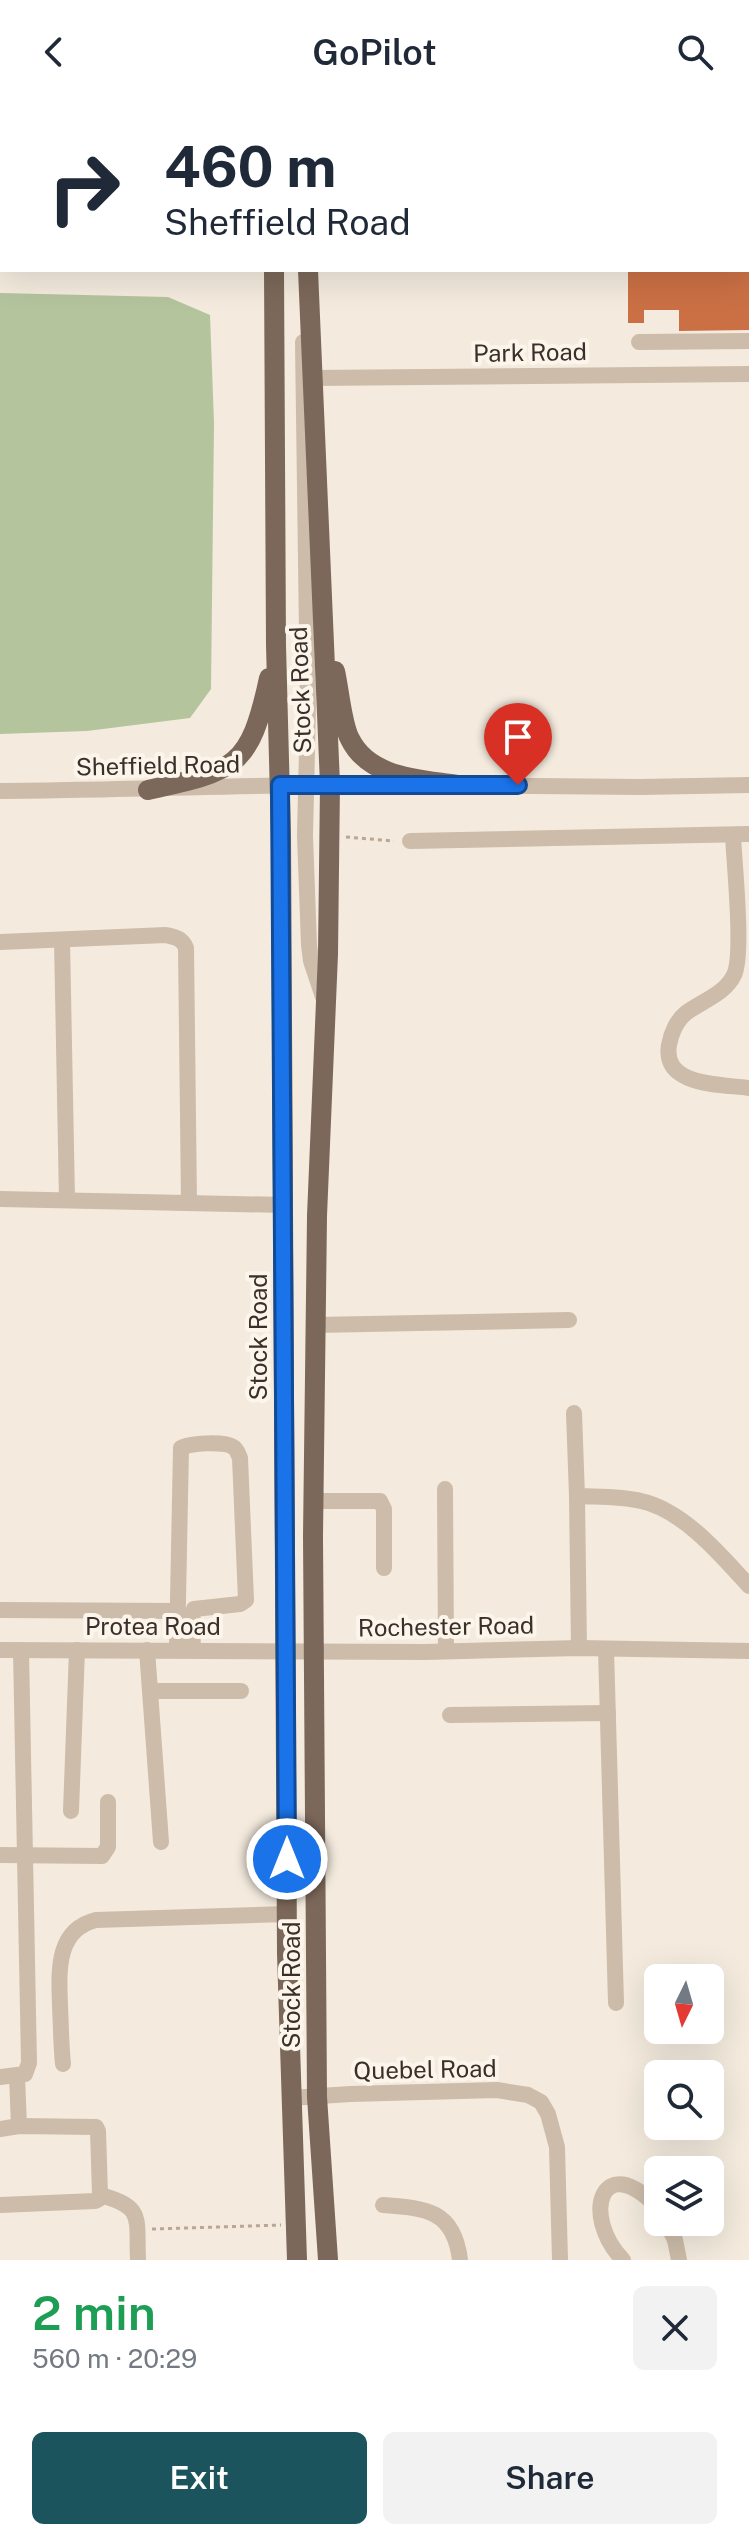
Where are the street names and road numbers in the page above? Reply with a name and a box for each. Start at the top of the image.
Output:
street label: Park Road [473,337,587,367]
street label: Stock Road [284,626,316,754]
street label: Sheffield Road [76,750,240,780]
street label: Stock Road [244,1273,272,1401]
street label: Rochester Road [358,1610,534,1642]
street label: Protea Road [85,1612,221,1640]
street label: Stock Road [277,1921,305,2049]
street label: Quebel Road [353,2054,497,2084]

